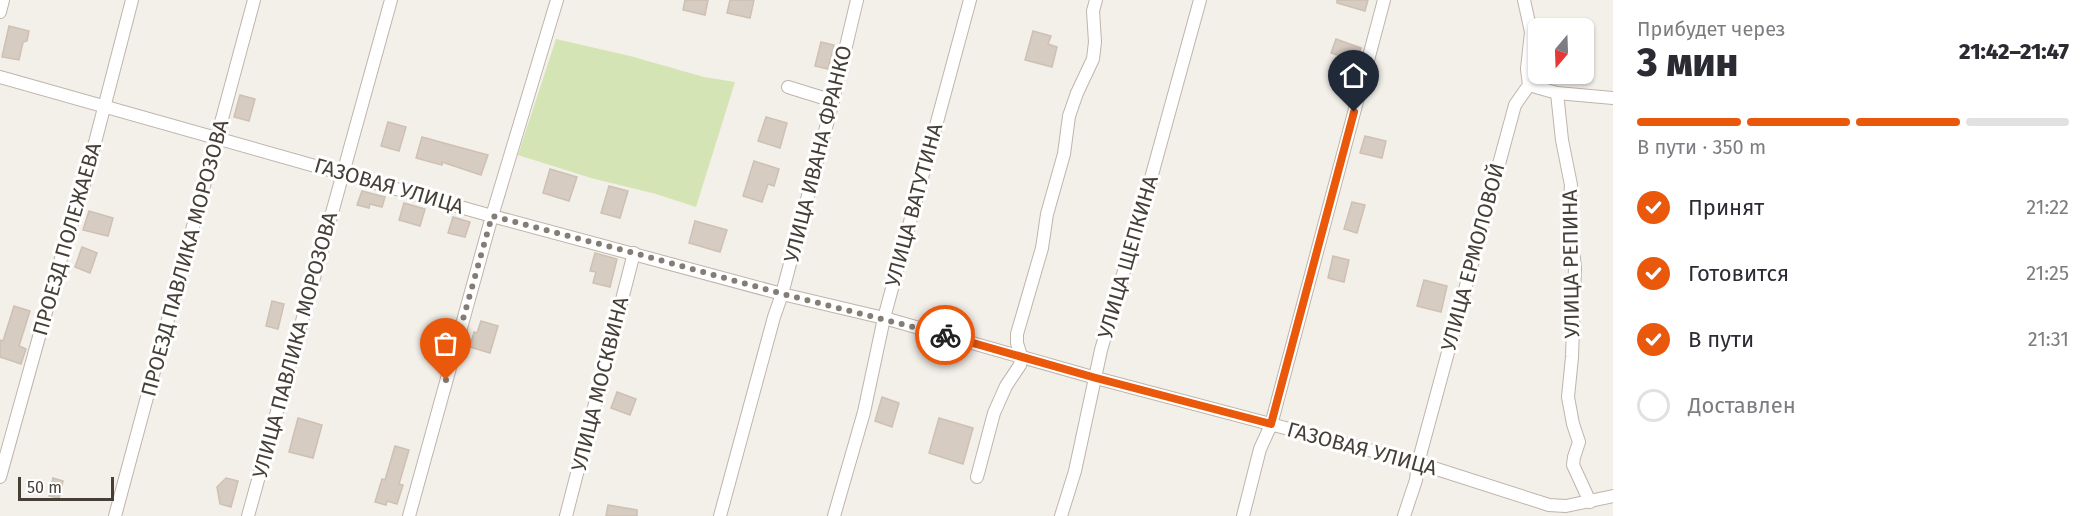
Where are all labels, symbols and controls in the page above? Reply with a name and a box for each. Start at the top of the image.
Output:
text: Прибудет через [1637,17,1786,41]
north arrow [1528,18,1594,84]
map controls [1528,18,1594,84]
text: 21:42–21:47 [1959,38,2069,65]
text: 3 мин [1637,40,1738,86]
street label: УЛИЦА ИВАНА ФРАНКО [778,43,858,265]
pin [1328,50,1379,112]
icon: home [1337,59,1370,92]
street label: ПРОЕЗД ПАВЛИКА МОРОЗОВА [136,117,234,399]
street label: УЛИЦА ВАТУТИНА [880,121,948,289]
text: В пути · 350 m [1637,135,1766,159]
street label: ПРОЕЗД ПОЛЕЖАЕВА [27,139,107,339]
street label: ГАЗОВАЯ УЛИЦА [311,152,467,220]
street label: УЛИЦА ЕРМОЛОВОЙ [1435,160,1511,354]
street label: УЛИЦА ЩЕПКИНА [1092,172,1164,342]
street label: УЛИЦА РЕПИНА [1557,189,1585,339]
icon: check [1637,191,1670,224]
text: Принят [1688,194,1764,221]
text: 21:22 [2026,195,2069,219]
street label: УЛИЦА ПАВЛИКА МОРОЗОВА [247,209,343,481]
icon: check [1637,257,1670,290]
text: Готовится [1688,260,1789,287]
text: 21:25 [2026,261,2069,285]
street label: УЛИЦА МОСКВИНА [566,294,634,474]
courier [915,305,975,365]
pin [420,318,471,380]
icon: bike [929,319,962,352]
icon: check [1637,323,1670,356]
text: В пути [1688,326,1754,353]
icon: bag [429,327,462,360]
text: 21:31 [2028,327,2069,351]
text: Доставлен [1688,392,1796,419]
street label: ГАЗОВАЯ УЛИЦА [1284,416,1440,482]
scale bar [18,474,114,502]
text: 50 m [27,478,62,497]

